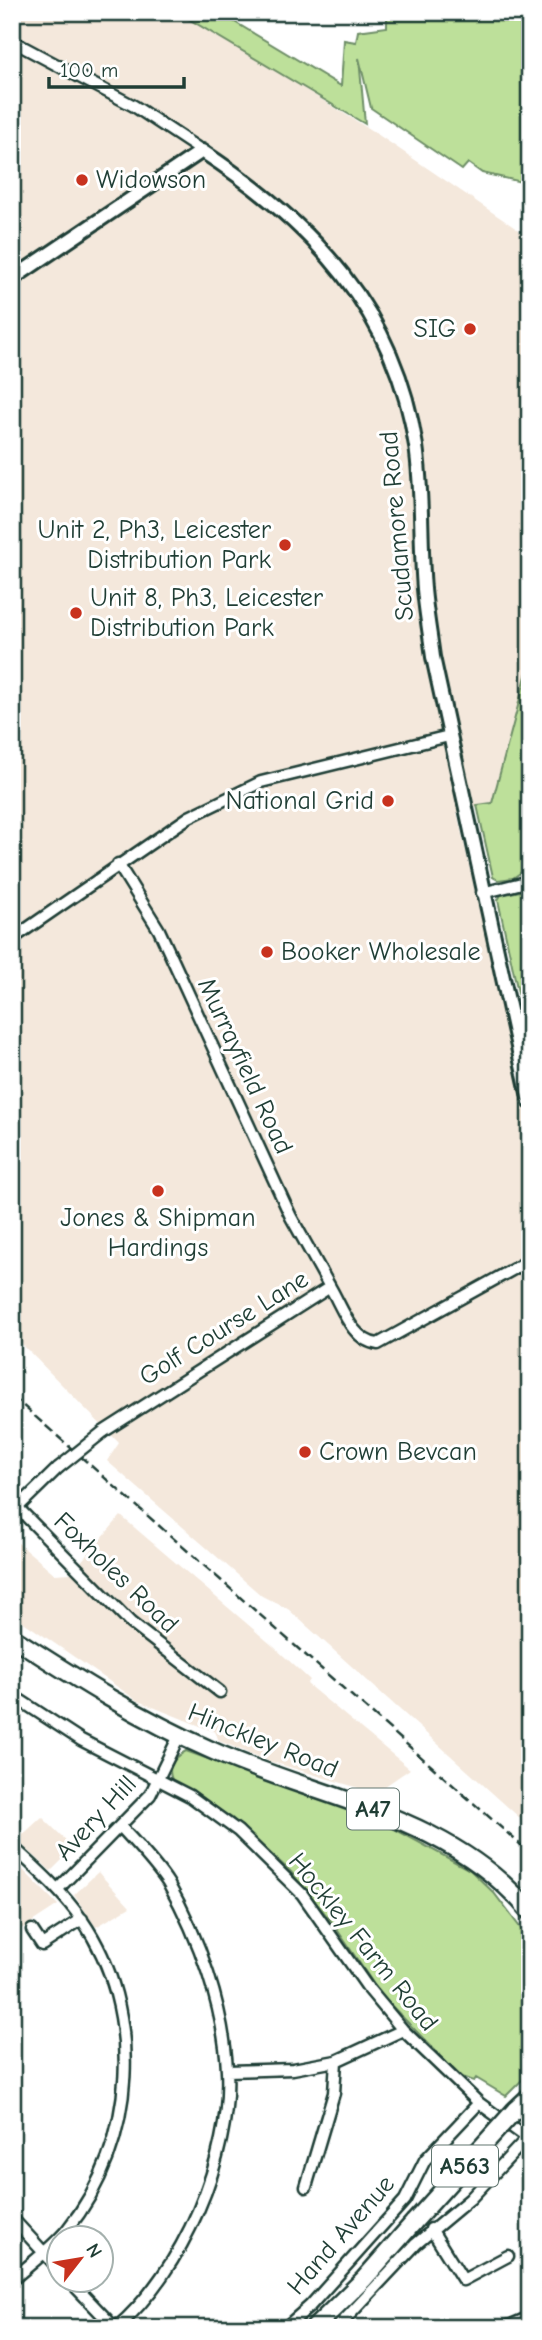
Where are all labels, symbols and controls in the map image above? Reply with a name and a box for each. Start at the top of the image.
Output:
scale bar [49,46,184,90]
text: 100 m [60,58,118,82]
place label: Widowson [96,165,206,195]
marker: Widowson [74,172,90,188]
place label: SIG [414,314,456,344]
marker: SIG [462,321,478,337]
street label: Scudamore Road [374,430,420,622]
place label: Unit 2, Ph3, Leicester Distribution Park [38,515,272,575]
marker: Unit 2, Ph3, Leicester Distribution Park [277,537,293,553]
place label: Unit 8, Ph3, Leicester Distribution Park [90,583,324,643]
marker: Unit 8, Ph3, Leicester Distribution Park [68,605,84,621]
place label: National Grid [226,786,374,816]
marker: National Grid [380,793,396,809]
place label: Booker Wholesale [281,937,481,967]
marker: Booker Wholesale [259,944,275,960]
street label: Murrayfield Road [191,973,299,1159]
marker: Jones & Shipman Hardings [150,1183,166,1199]
place label: Jones & Shipman Hardings [60,1203,256,1263]
street label: Golf Course Lane [134,1264,314,1392]
place label: Crown Bevcan [319,1437,477,1467]
marker: Crown Bevcan [297,1444,313,1460]
street label: Foxholes Road [48,1506,184,1640]
street label: Hinckley Road [184,1697,342,1785]
street label: Avery Hill [49,1769,143,1867]
road number: A47 [347,1789,399,1830]
street label: Hockley Farm Road [282,1847,444,2037]
road number: A563 [432,2146,498,2186]
street label: Hand Avenue [281,2169,401,2301]
north arrow [46,2224,116,2294]
text: N [81,2240,106,2262]

